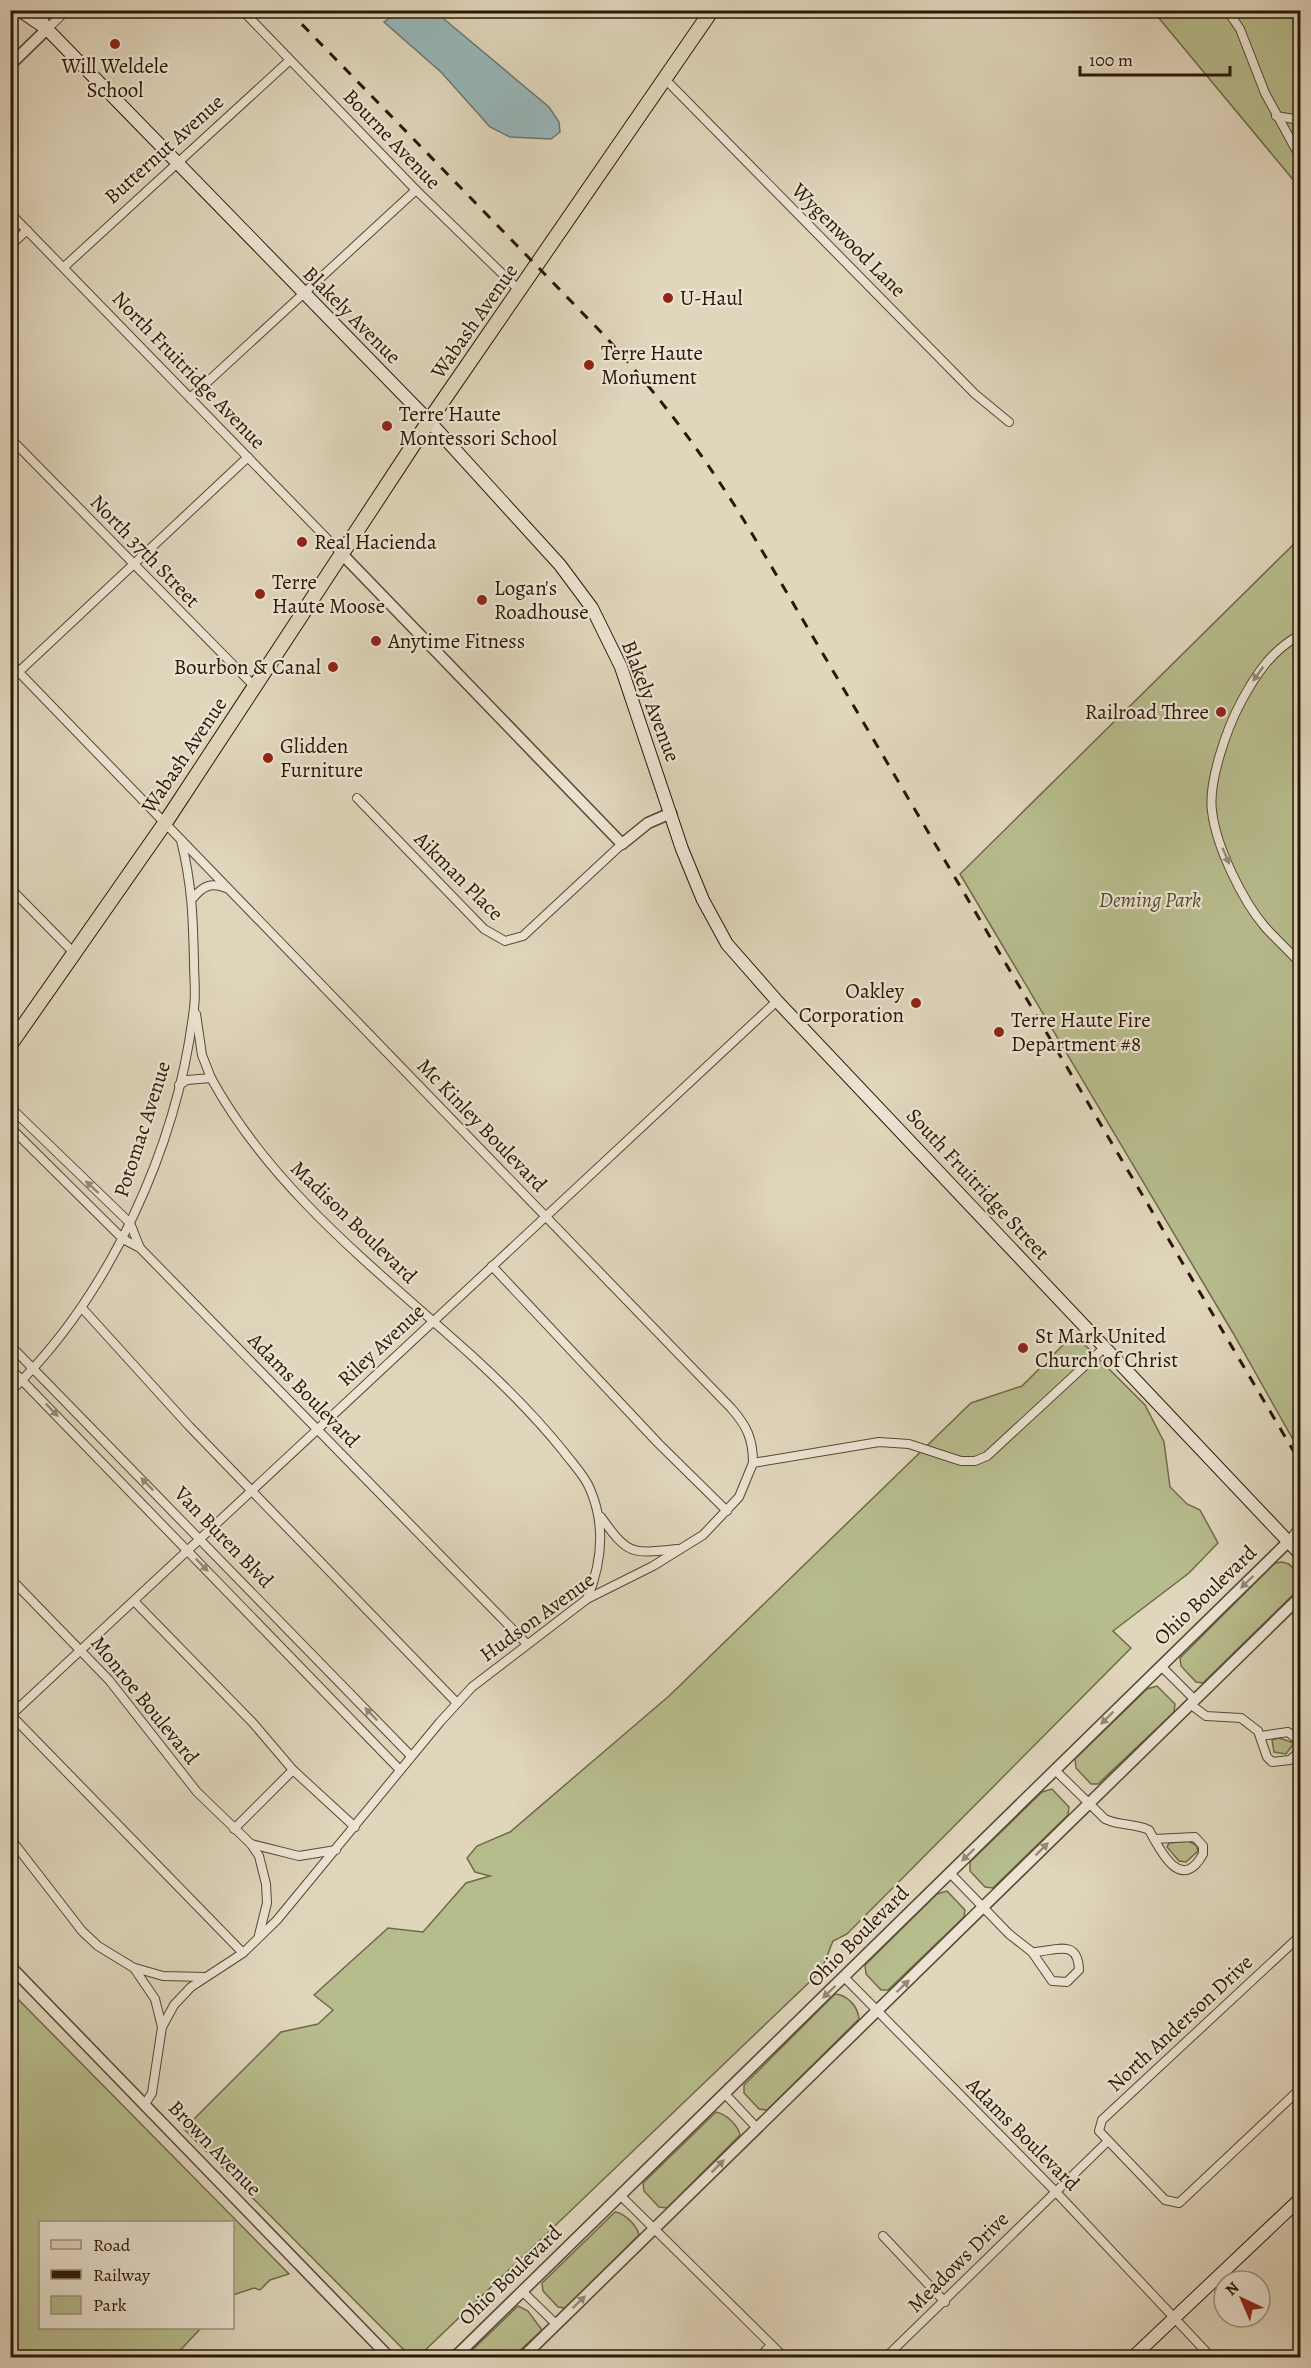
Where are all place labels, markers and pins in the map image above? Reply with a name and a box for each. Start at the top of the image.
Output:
marker: Will Weldele School [108,37,122,51]
place label: Will Weldele School [61,52,168,104]
place label: U-Haul [680,284,743,312]
marker: U-Haul [661,291,675,305]
place label: Terre Haute Monument [601,339,703,391]
marker: Terre Haute Monument [582,358,596,372]
place label: Terre Haute Montessori School [399,400,557,452]
marker: Terre Haute Montessori School [380,419,394,433]
place label: Real Hacienda [314,528,437,556]
marker: Real Hacienda [295,535,309,549]
place label: Terre Haute Moose [272,568,385,620]
place label: Logan's Roadhouse [494,574,589,626]
marker: Terre Haute Moose [253,587,267,601]
marker: Logan's Roadhouse [475,593,489,607]
place label: Anytime Fitness [387,627,525,655]
marker: Anytime Fitness [369,634,383,648]
place label: Bourbon & Canal [174,653,321,681]
marker: Bourbon & Canal [326,660,340,674]
place label: Railroad Three [1085,698,1209,726]
marker: Railroad Three [1214,705,1228,719]
place label: Glidden Furniture [280,732,363,784]
marker: Glidden Furniture [261,751,275,765]
place label: Oakley Corporation [799,977,905,1029]
marker: Oakley Corporation [909,996,923,1010]
place label: Terre Haute Fire Department #8 [1011,1006,1151,1058]
marker: Terre Haute Fire Department #8 [992,1025,1006,1039]
place label: St Mark United Church of Christ [1035,1322,1178,1374]
marker: St Mark United Church of Christ [1016,1341,1030,1355]

